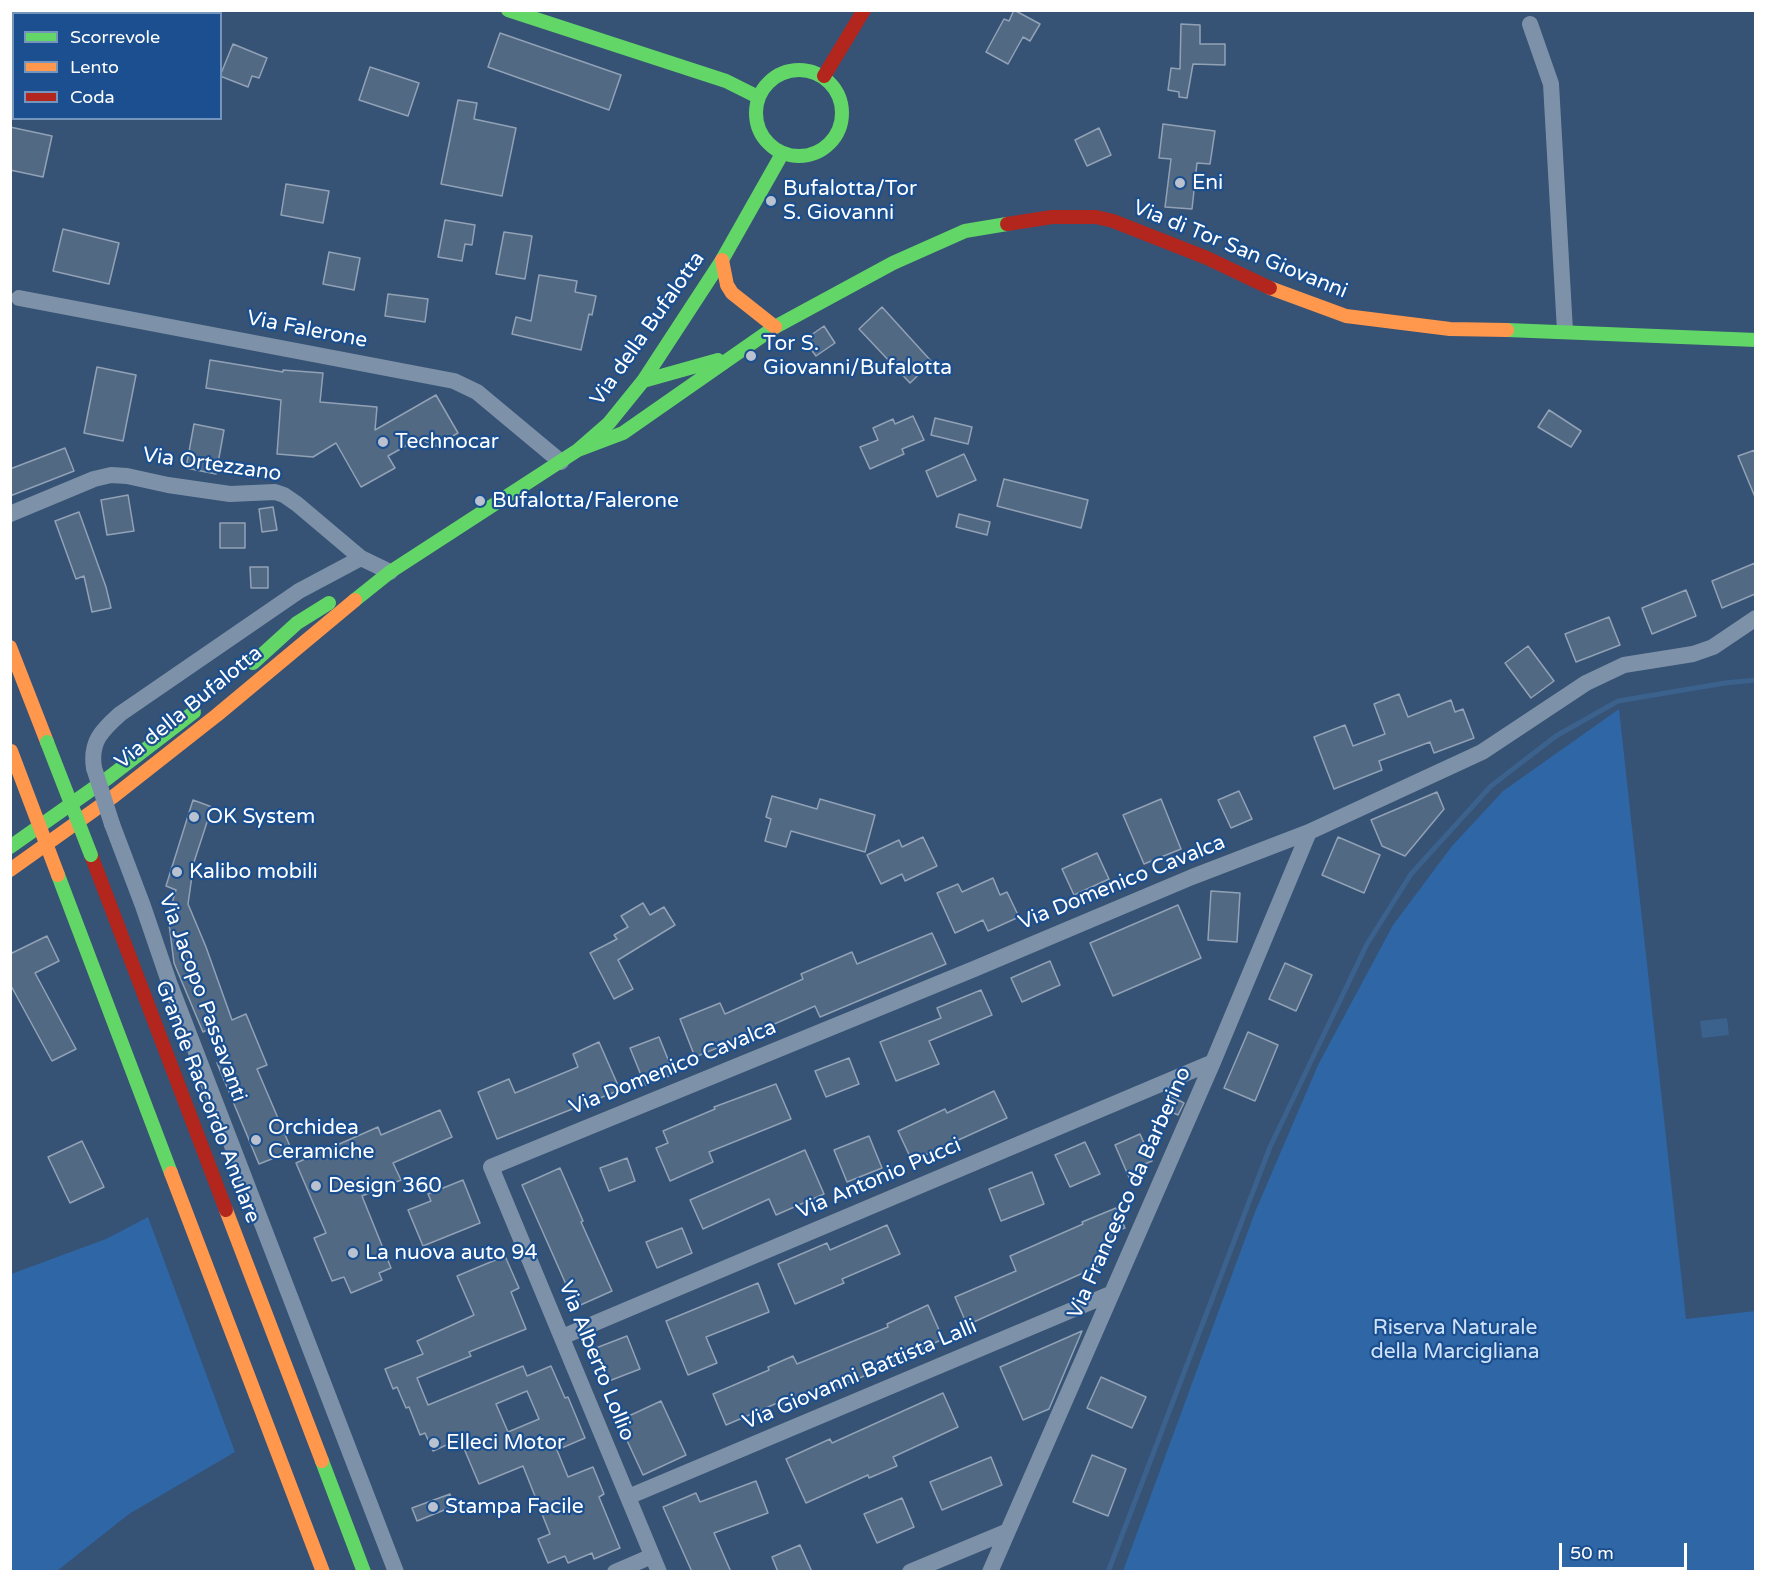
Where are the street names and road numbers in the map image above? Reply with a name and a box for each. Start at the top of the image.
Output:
street label: Via di Tor San Giovanni [1129,195,1351,305]
street label: Via della Bufalotta [585,247,711,411]
street label: Via Falerone [245,306,369,354]
street label: Via Ortezzano [141,443,283,487]
street label: Via della Bufalotta [110,641,268,775]
street label: Via Domenico Cavalca [1015,830,1229,936]
street label: Via Jacopo Passavanti [153,891,251,1105]
street label: Grande Raccordo Anulare [149,977,265,1227]
street label: Via Domenico Cavalca [566,1015,780,1121]
street label: Via Francesco da Barberino [1063,1063,1197,1323]
street label: Via Antonio Pucci [793,1133,965,1225]
street label: Via Alberto Lollio [552,1277,640,1445]
street label: Via Giovanni Battista Lalli [739,1314,981,1436]

